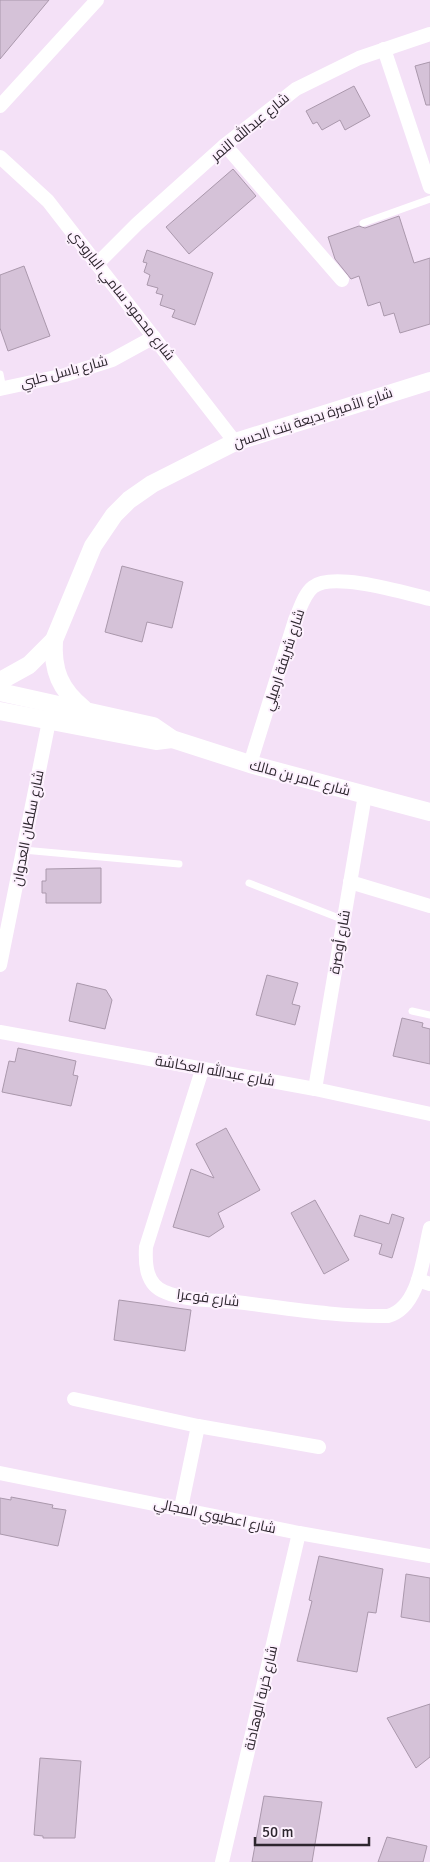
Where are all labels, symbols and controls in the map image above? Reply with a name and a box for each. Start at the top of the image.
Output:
street label: شارع عبدالله النمر [206,89,293,165]
street label: شارع محمود سامي البارودي [63,226,178,366]
street label: شارع باسل حلبي [18,352,111,395]
street label: شارع الأميرة بديعة بنت الحسن [231,384,395,452]
street label: شارع شريفة ارميلي [260,607,311,714]
street label: شارع عامر بن مالك [248,756,352,800]
street label: شارع سلطان العدوان [8,769,48,887]
street label: شارع أوصرة [325,908,354,975]
street label: شارع عبدالله العكاشة [154,1051,276,1090]
street label: شارع فوعرا [176,1286,240,1310]
street label: شارع اعطيوي المجالي [152,1495,278,1540]
street label: شارع خربة الوهادنة [241,1644,281,1752]
scale bar [255,1814,369,1846]
text: 50 m [262,1823,293,1841]

